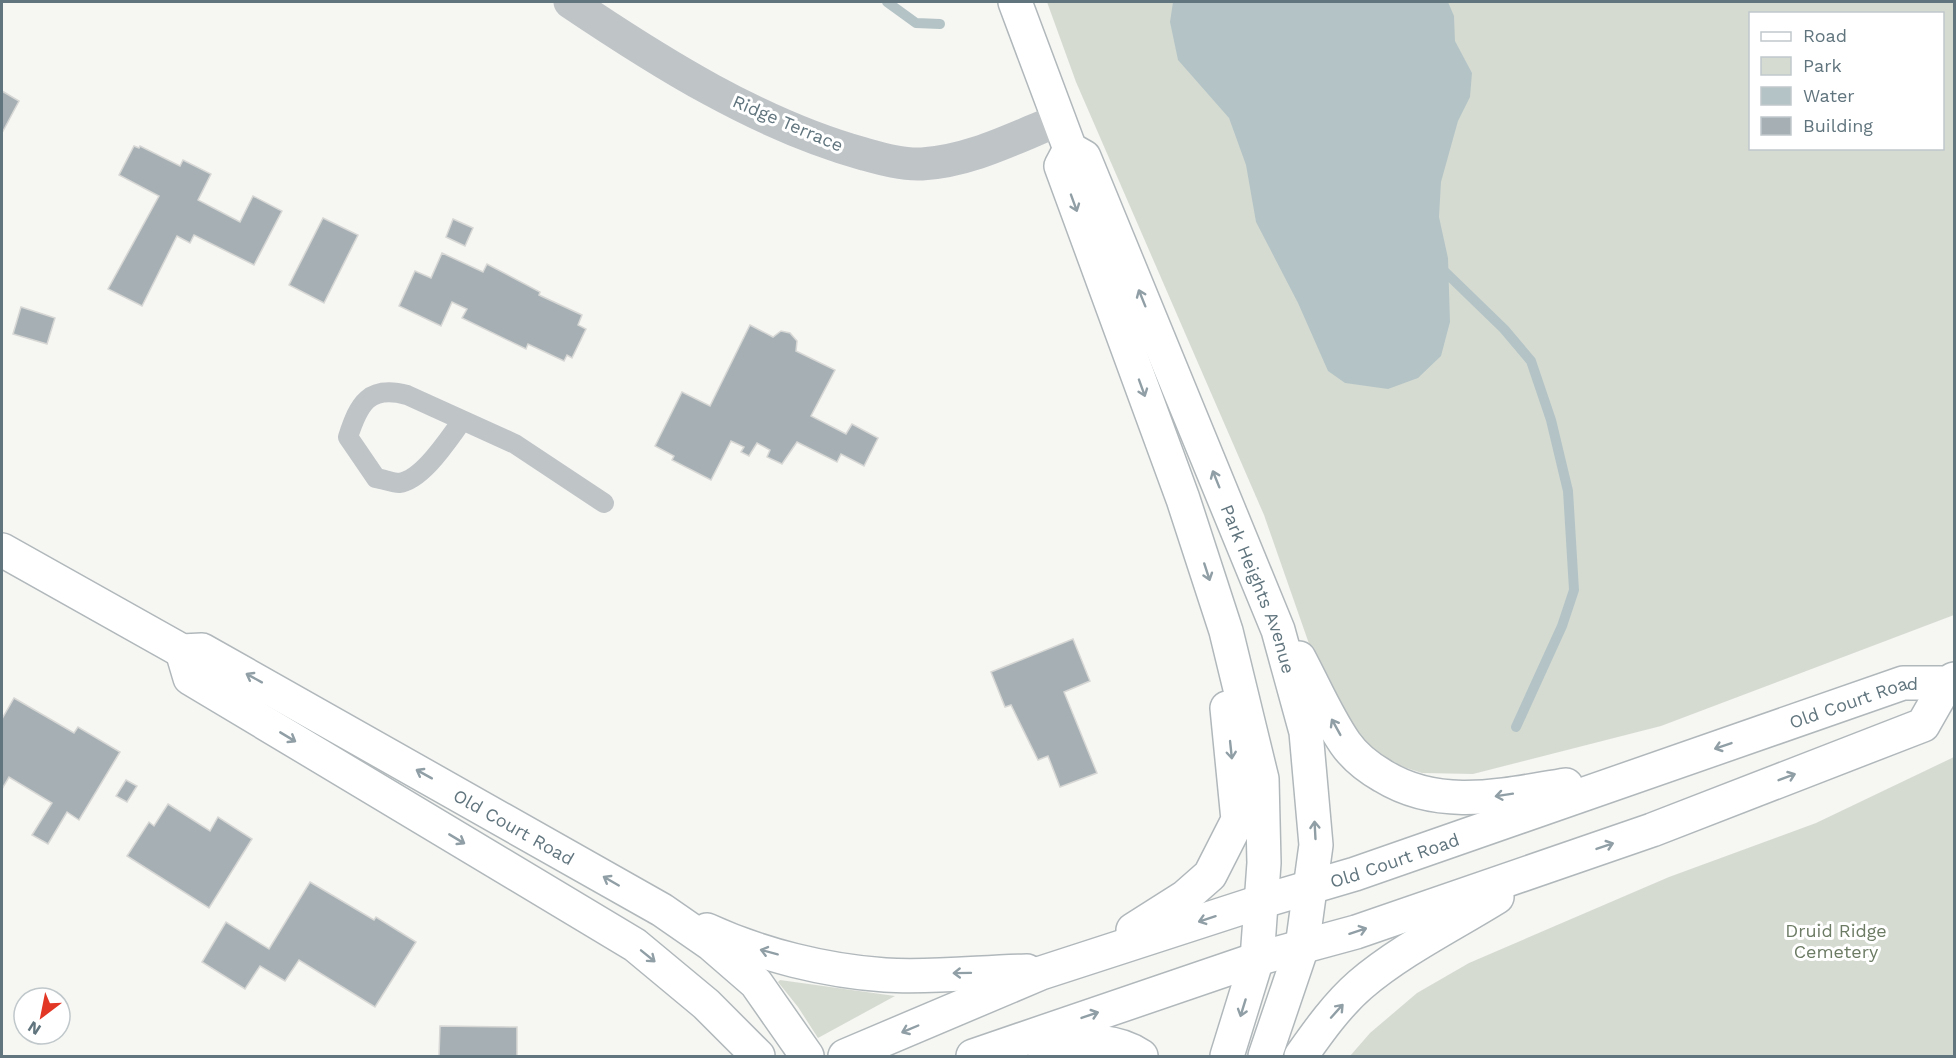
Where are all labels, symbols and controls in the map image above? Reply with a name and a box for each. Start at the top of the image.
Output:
legend [1749,12,1944,150]
text: Road [1803,25,1847,46]
text: Park [1803,55,1842,76]
text: Water [1803,85,1855,106]
street label: Ridge Terrace [730,90,846,156]
text: Building [1803,115,1873,136]
one-way arrow [1069,193,1080,212]
one-way arrow [1136,290,1147,308]
one-way arrow [1138,378,1149,397]
one-way arrow [1210,470,1221,489]
street label: Park Heights Avenue [1217,501,1300,676]
one-way arrow [1202,562,1213,581]
one-way arrow [245,672,262,684]
street label: Old Court Road [1786,672,1918,732]
one-way arrow [1330,718,1341,736]
one-way arrow [279,731,296,743]
one-way arrow [1226,739,1237,759]
one-way arrow [1714,741,1733,752]
one-way arrow [416,767,433,779]
one-way arrow [1777,771,1796,782]
street label: Old Court Road [450,784,578,869]
one-way arrow [1494,789,1514,800]
one-way arrow [1309,820,1320,840]
street label: Old Court Road [1327,828,1462,891]
one-way arrow [448,833,465,845]
one-way arrow [1595,840,1614,851]
one-way arrow [603,874,620,886]
one-way arrow [1198,914,1217,925]
park label: Druid Ridge Cemetery [1785,920,1887,962]
one-way arrow [1348,924,1367,935]
one-way arrow [760,946,779,957]
one-way arrow [640,949,655,963]
one-way arrow [952,967,972,979]
north arrow [12,986,72,1046]
one-way arrow [1237,998,1248,1017]
one-way arrow [1330,1004,1344,1019]
one-way arrow [1080,1009,1099,1020]
text: N [24,1017,44,1039]
one-way arrow [901,1024,919,1035]

